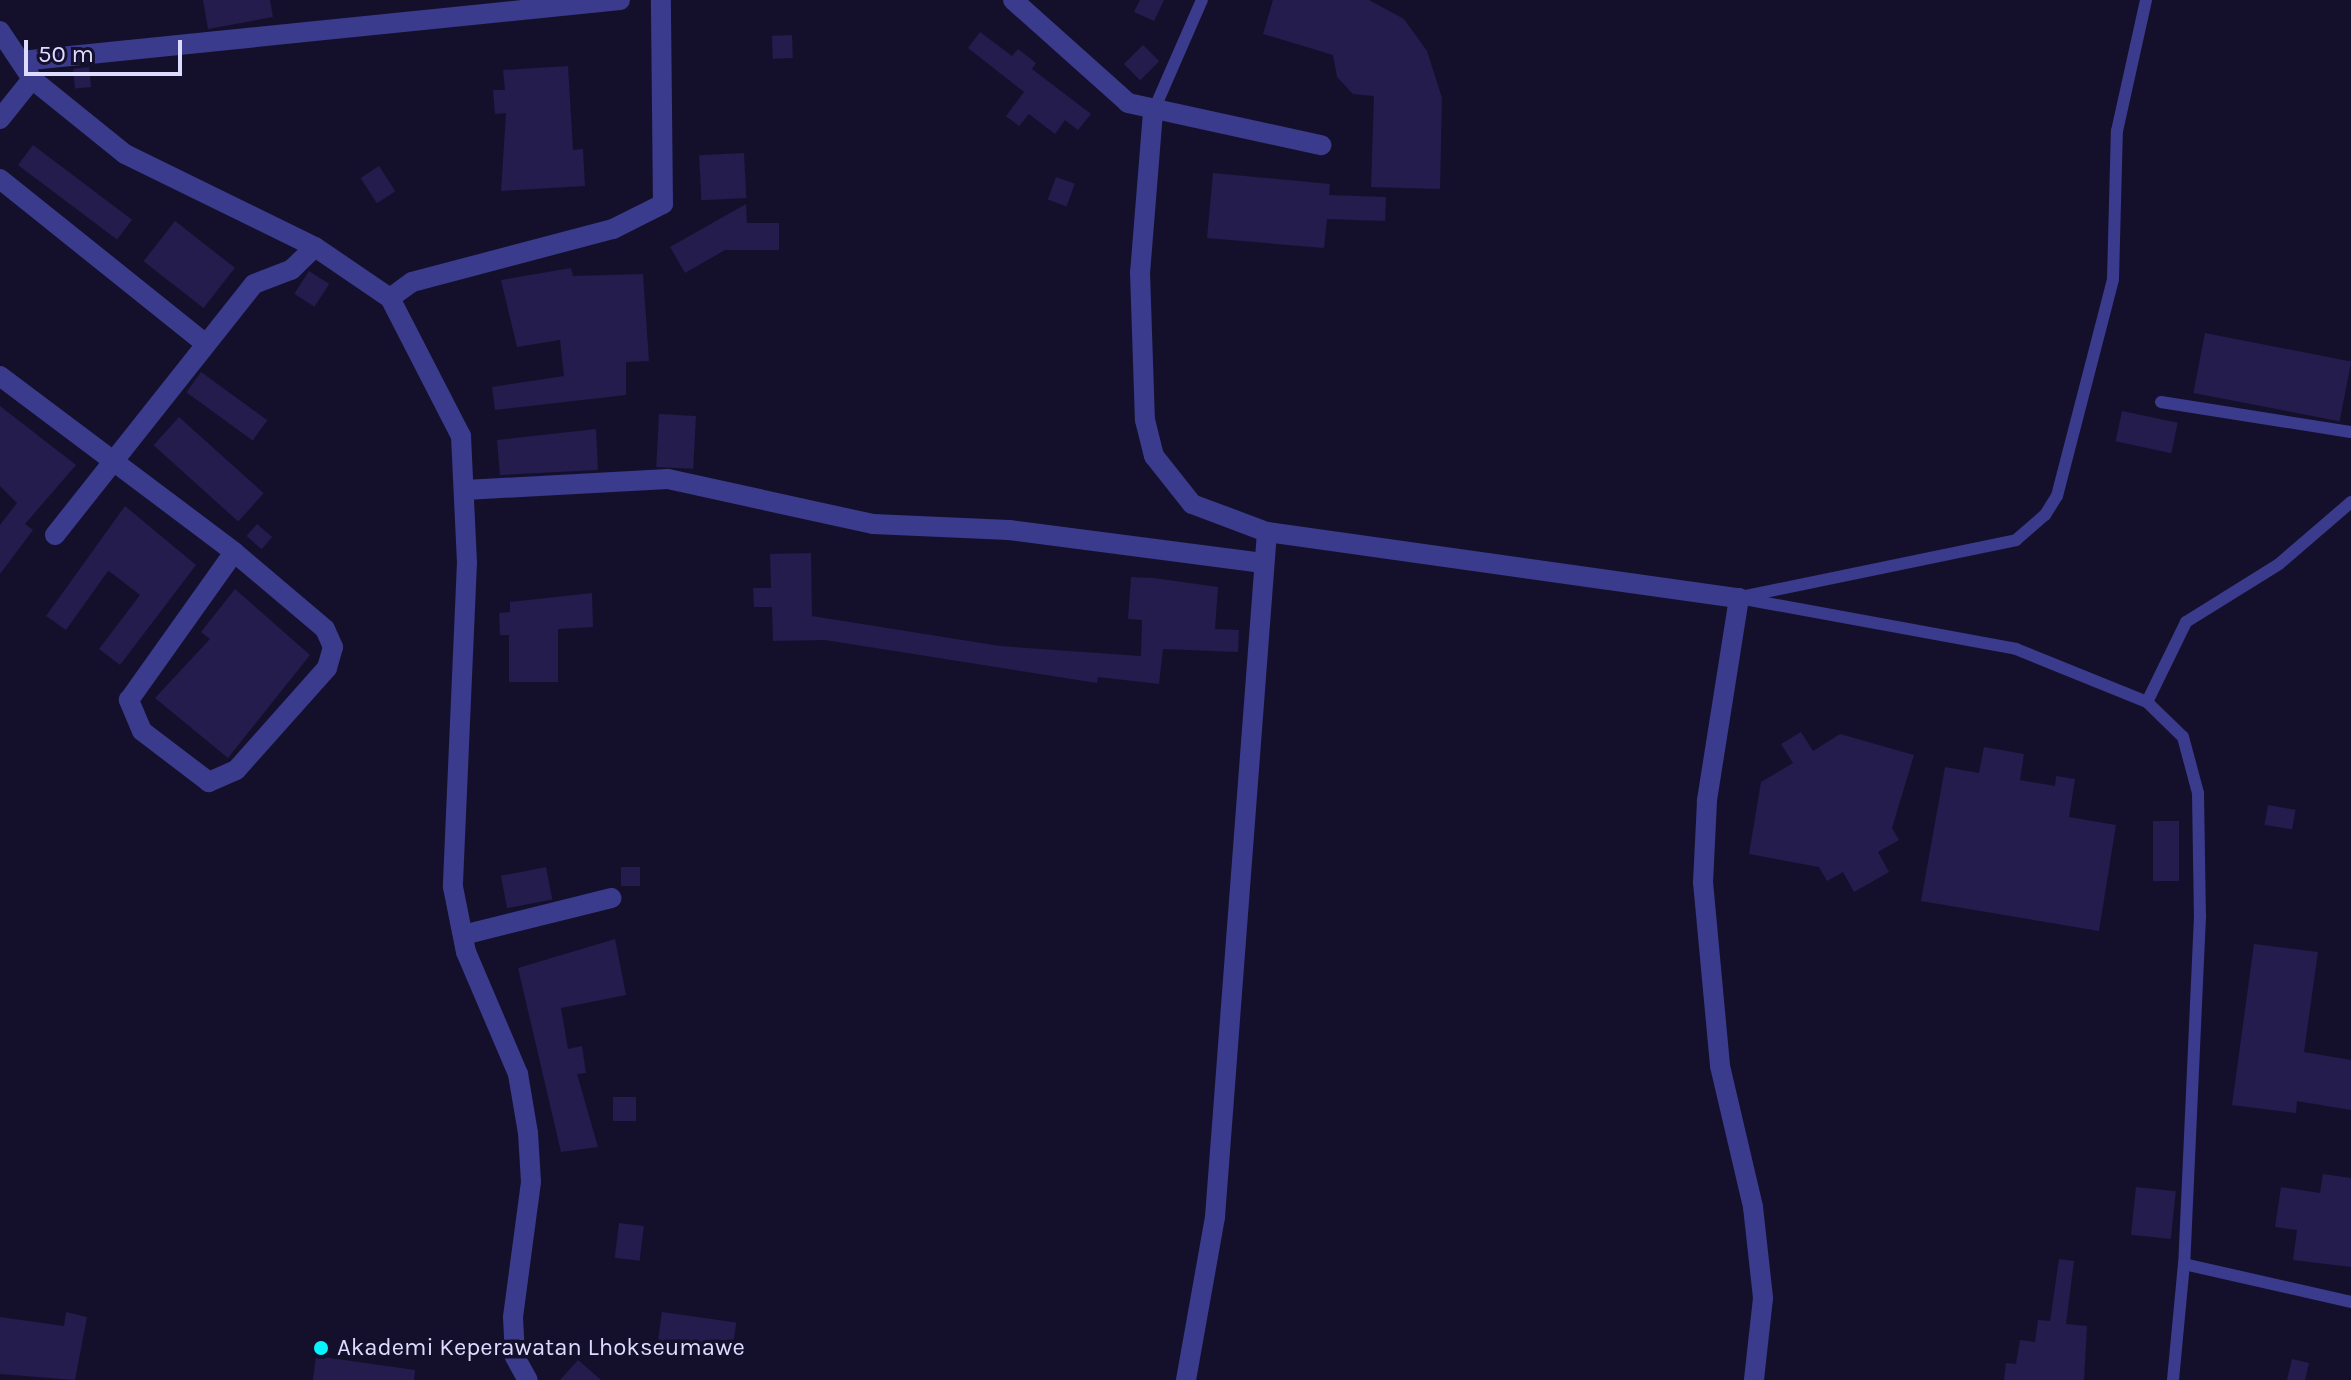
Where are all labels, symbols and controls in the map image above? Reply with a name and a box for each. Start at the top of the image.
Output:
scale bar [28,24,186,74]
text: 50 m [38,40,94,68]
place label: Akademi Keperawatan Lhokseumawe [337,1334,745,1362]
marker: Akademi Keperawatan Lhokseumawe [312,1339,330,1357]

